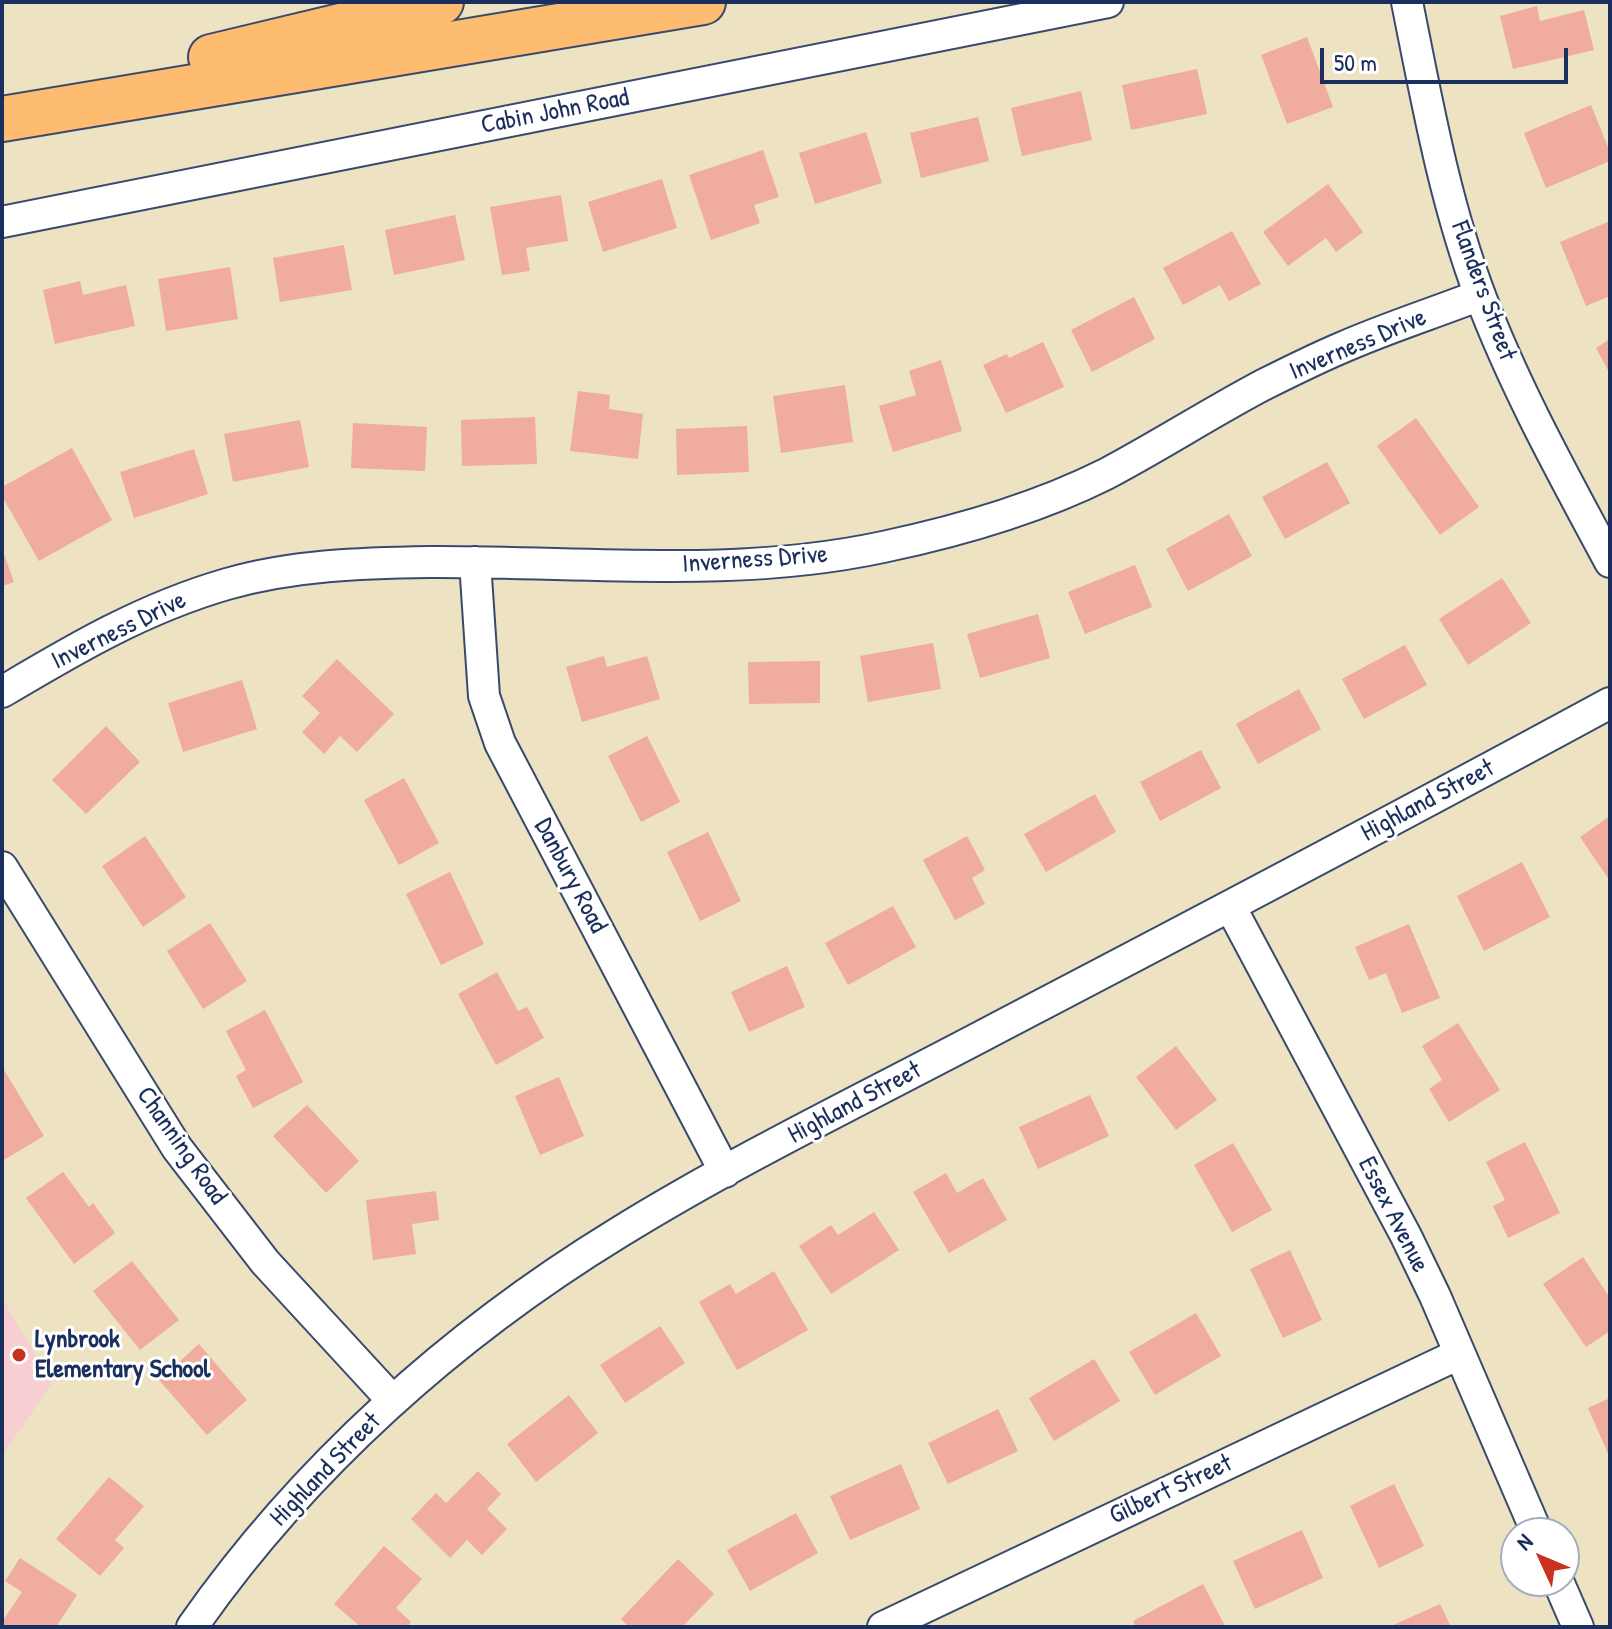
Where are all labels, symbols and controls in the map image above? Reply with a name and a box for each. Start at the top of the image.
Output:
scale bar [1324,32,1572,82]
text: 50 m [1334,46,1377,78]
street label: Cabin John Road [478,82,632,142]
street label: Flanders Street [1443,217,1523,365]
street label: Inverness Drive [1285,302,1431,388]
street label: Inverness Drive [681,539,829,581]
street label: Inverness Drive [47,585,191,677]
street label: Highland Street [1356,753,1500,849]
street label: Danbury Road [527,813,613,939]
street label: Highland Street [783,1055,927,1151]
street label: Channing Road [129,1081,233,1211]
street label: Essex Avenue [1351,1152,1435,1278]
place label: Lynbrook Elementary School [35,1324,210,1386]
marker: Lynbrook Elementary School [10,1346,28,1364]
street label: Highland Street [264,1407,388,1533]
street label: Gilbert Street [1105,1448,1237,1532]
north arrow [1500,1517,1580,1597]
text: N [1509,1527,1539,1556]

